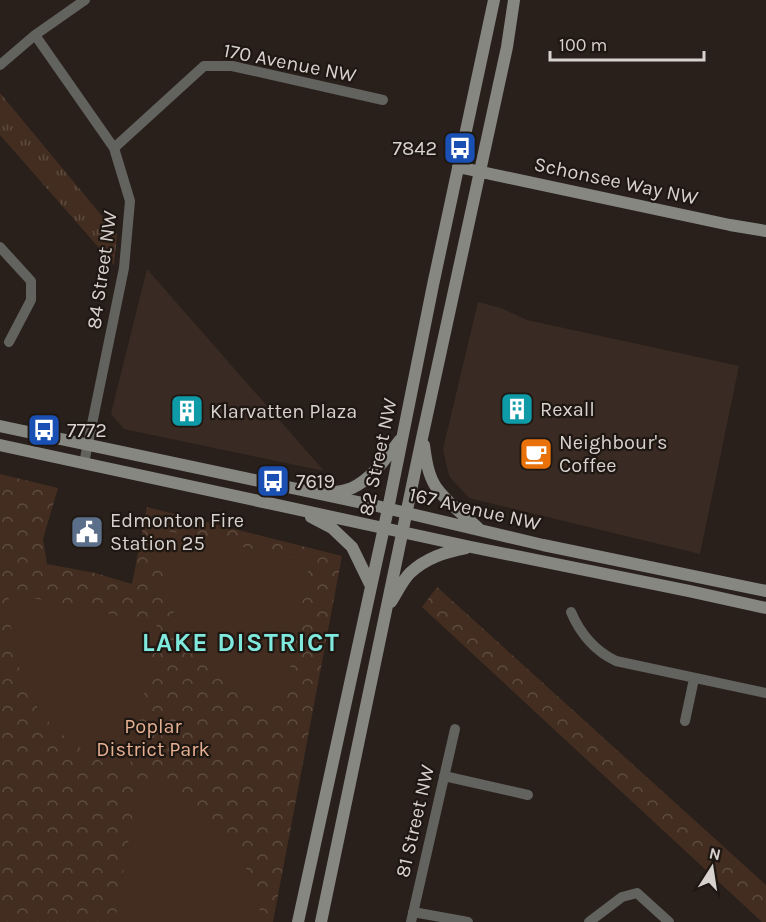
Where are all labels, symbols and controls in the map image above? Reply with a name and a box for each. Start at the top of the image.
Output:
scale bar [550,24,704,62]
text: 100 m [559,34,607,56]
street label: 170 Avenue NW [222,39,358,87]
bus stop icon: 7842 [442,130,478,166]
place label: 7842 [393,137,437,160]
street label: Schonsee Way NW [532,152,700,210]
street label: 84 Street NW [82,209,122,331]
building icon: Rexall [499,391,535,427]
building icon: Klarvatten Plaza [169,393,205,429]
street label: 82 Street NW [354,396,402,518]
place label: Rexall [540,398,595,421]
place label: Klarvatten Plaza [210,400,357,423]
bus stop icon: 7772 [26,412,62,448]
place label: 7772 [67,419,107,442]
place label: Neighbour's Coffee [559,431,668,477]
cafe icon: Neighbour's Coffee [518,436,554,472]
bus stop icon: 7619 [255,463,291,499]
place label: 7619 [296,470,335,493]
street label: 167 Avenue NW [407,483,543,535]
place label: Edmonton Fire Station 25 [110,509,244,555]
public building icon: Edmonton Fire Station 25 [69,514,105,550]
district label: LAKE DISTRICT [142,627,340,658]
park label: Poplar District Park [96,715,210,761]
street label: 81 Street NW [391,762,439,880]
north arrow [682,838,742,898]
text: N [707,843,723,864]

